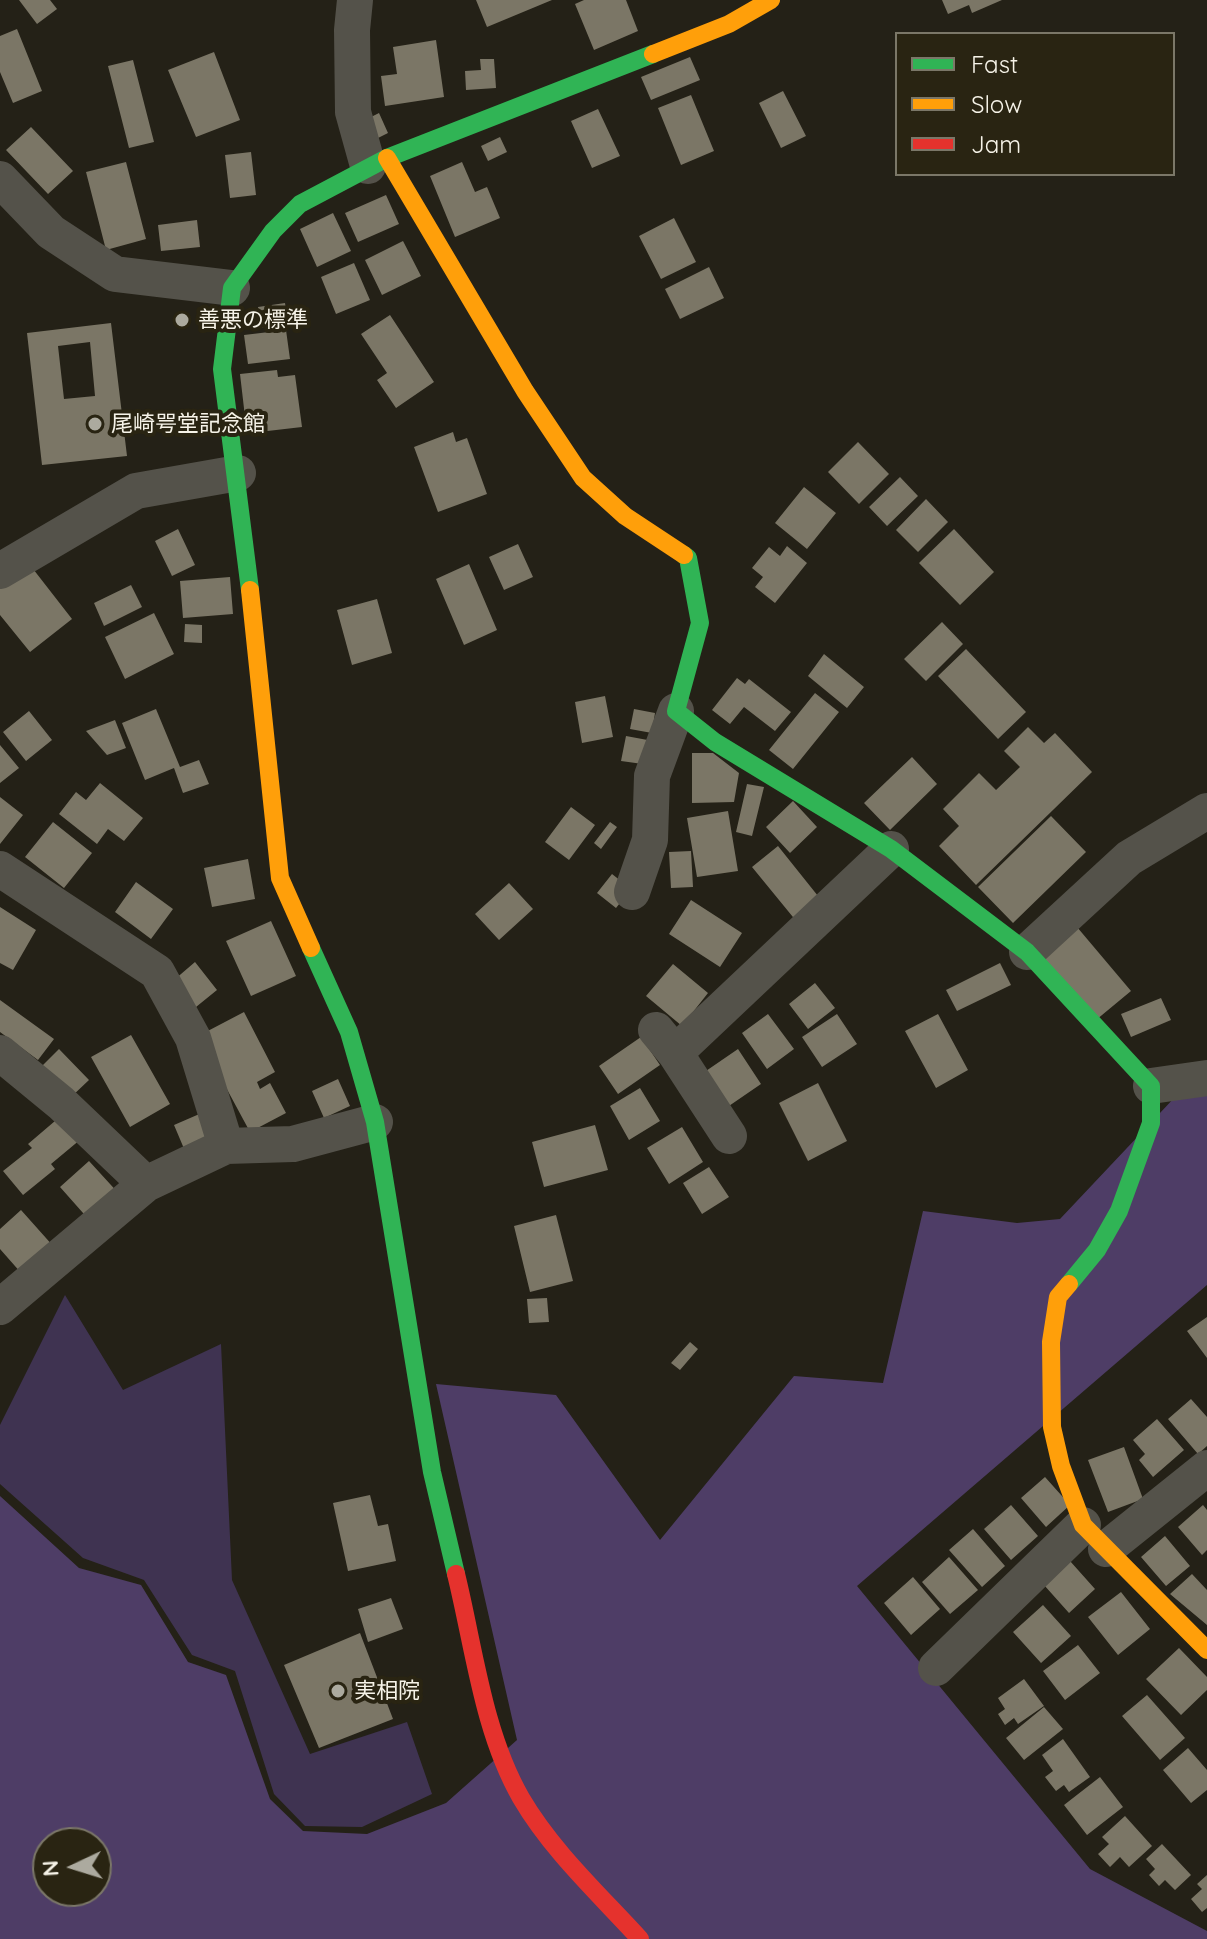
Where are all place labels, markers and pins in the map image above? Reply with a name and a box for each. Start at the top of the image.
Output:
place label: 善悪の標準 [198,307,308,333]
marker: 善悪の標準 [173,311,191,329]
place label: 尾崎咢堂記念館 [111,411,265,437]
marker: 尾崎咢堂記念館 [86,415,104,433]
place label: 実相院 [354,1678,420,1704]
marker: 実相院 [329,1682,347,1700]

